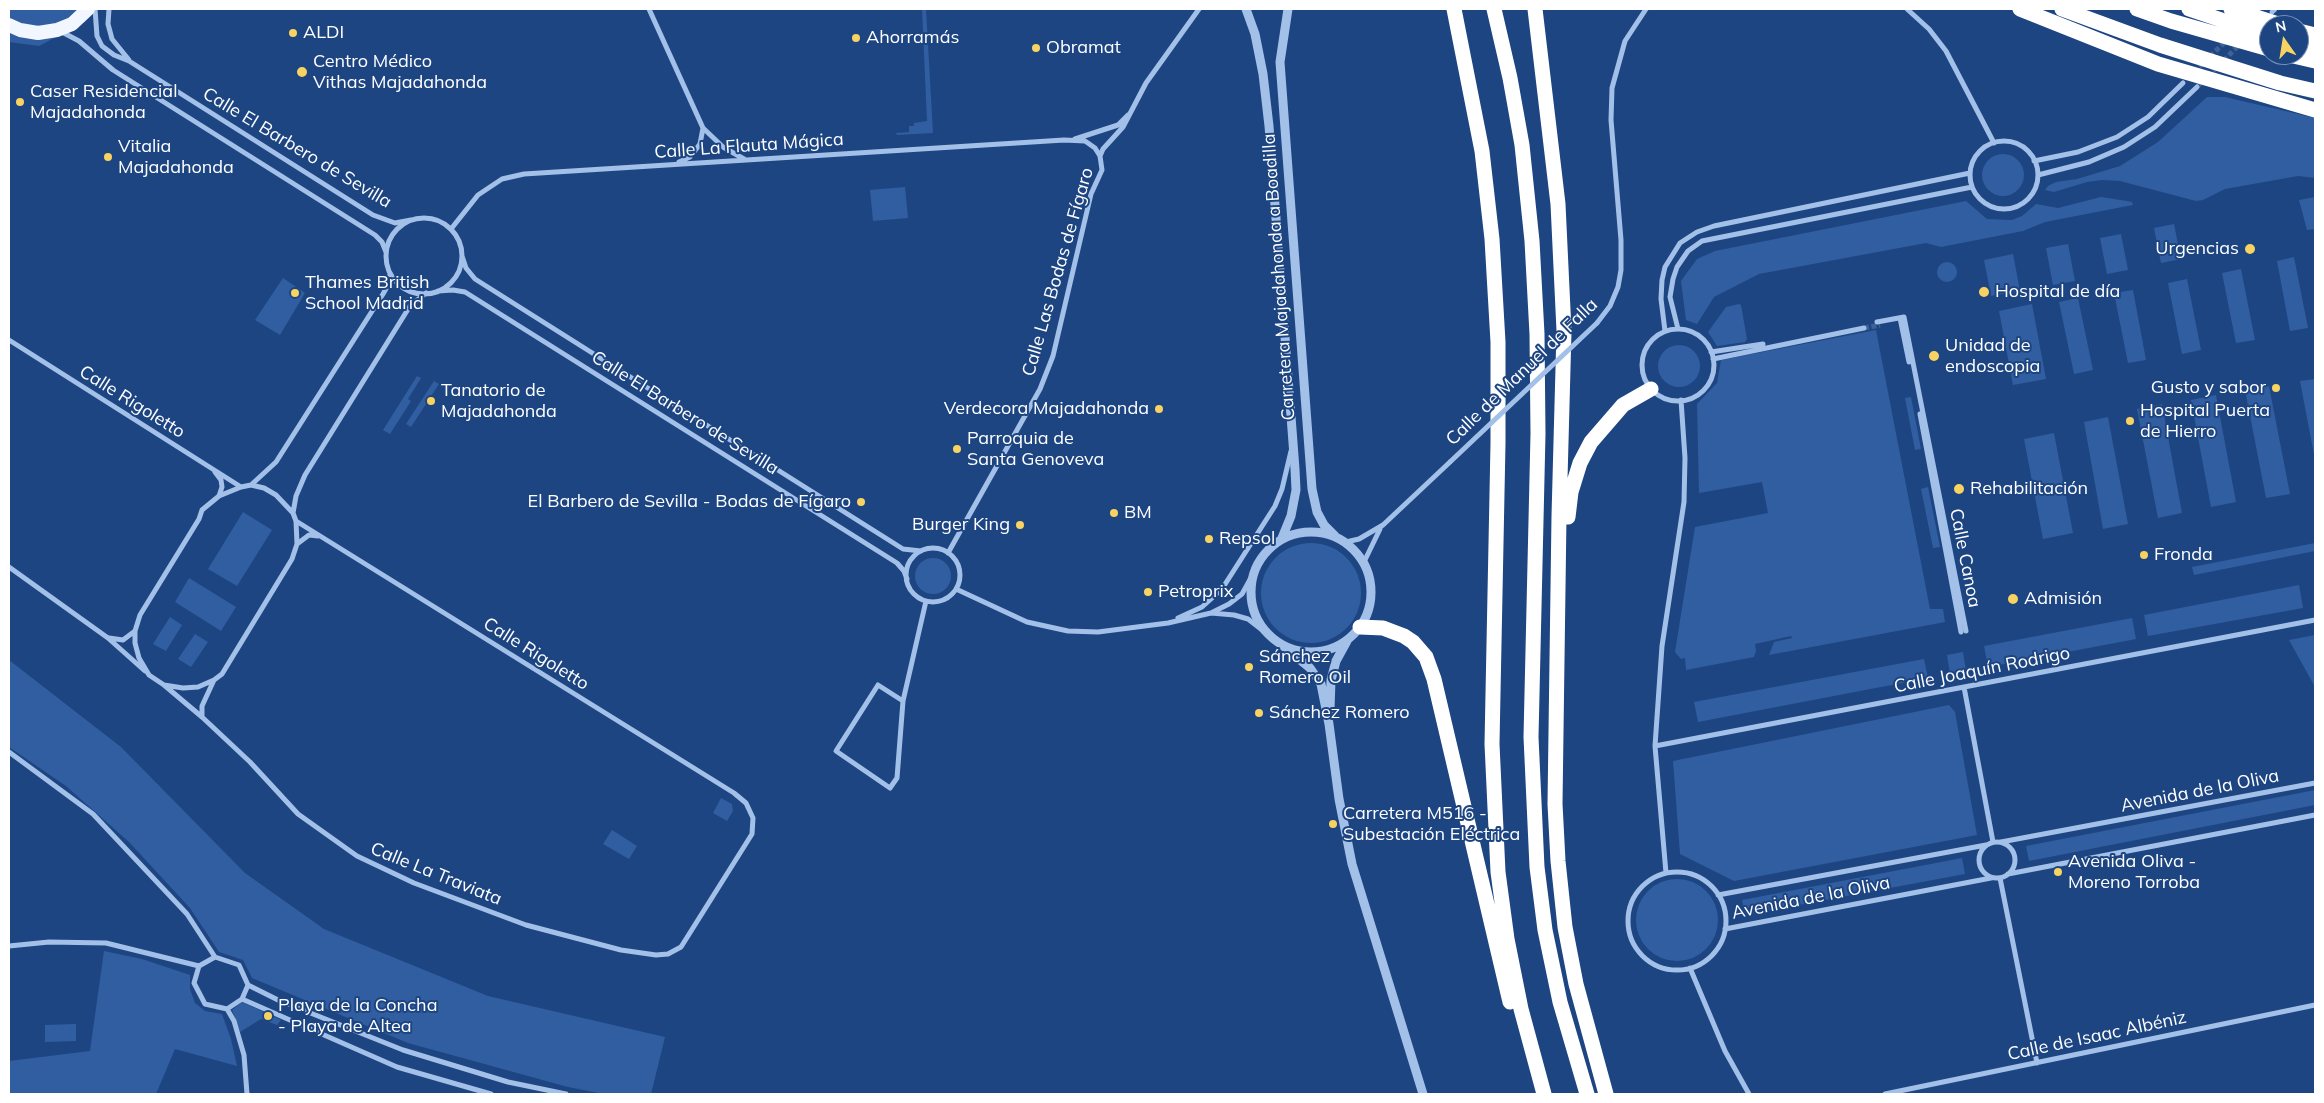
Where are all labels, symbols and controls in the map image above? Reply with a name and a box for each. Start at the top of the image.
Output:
north arrow [2259,15,2309,65]
text: N [2274,16,2288,36]
place label: ALDI [303,22,344,44]
marker: ALDI [287,27,299,39]
place label: Ahorramás [866,27,959,49]
marker: Ahorramás [850,32,862,44]
place label: Obramat [1046,37,1121,59]
marker: Obramat [1030,42,1042,54]
place label: Centro Médico Vithas Majadahonda [313,51,487,94]
marker: Centro Médico Vithas Majadahonda [295,65,309,79]
place label: Caser Residencial Majadahonda [30,81,177,124]
street label: Calle El Barbero de Sevilla [199,83,395,213]
marker: Caser Residencial Majadahonda [14,96,26,108]
street label: Calle La Flauta Mágica [654,129,844,163]
street label: Carretera Majadahonda a Boadilla [1258,133,1300,421]
place label: Vitalia Majadahonda [118,136,234,178]
marker: Vitalia Majadahonda [102,151,114,163]
street label: Calle Las Bodas de Fígaro [1018,165,1098,379]
place label: Urgencias [2155,238,2239,260]
marker: Urgencias [2243,242,2257,256]
place label: Thames British School Madrid [305,272,430,314]
place label: Hospital de día [1995,281,2120,303]
marker: Hospital de día [1977,285,1991,299]
marker: Thames British School Madrid [289,287,301,299]
street label: Calle de Manuel de Falla [1442,294,1602,450]
place label: Unidad de endoscopia [1945,335,2040,378]
street label: Calle El Barbero de Sevilla [588,347,782,479]
marker: Unidad de endoscopia [1927,349,1941,363]
street label: Calle Rigoletto [75,361,189,443]
place label: Gusto y sabor [2151,377,2266,399]
place label: Tanatorio de Majadahonda [441,380,557,422]
marker: Gusto y sabor [2270,382,2282,394]
marker: Tanatorio de Majadahonda [425,395,437,407]
place label: Verdecora Majadahonda [944,398,1149,420]
place label: Hospital Puerta de Hierro [2140,400,2270,442]
marker: Verdecora Majadahonda [1153,403,1165,415]
marker: Hospital Puerta de Hierro [2124,415,2136,427]
place label: Parroquia de Santa Genoveva [967,428,1104,470]
marker: Parroquia de Santa Genoveva [951,443,963,455]
place label: Rehabilitación [1970,478,2088,500]
marker: Rehabilitación [1952,482,1966,496]
place label: El Barbero de Sevilla - Bodas de Fígaro [528,491,851,513]
marker: El Barbero de Sevilla - Bodas de Fígaro [855,496,867,508]
place label: BM [1124,502,1152,524]
marker: BM [1108,507,1120,519]
street label: Calle Canoa [1945,507,1985,609]
place label: Burger King [912,514,1010,536]
marker: Burger King [1014,519,1026,531]
place label: Repsol [1219,528,1275,550]
marker: Repsol [1203,533,1215,545]
place label: Fronda [2154,544,2213,566]
marker: Fronda [2138,549,2150,561]
place label: Petroprix [1158,581,1233,603]
marker: Petroprix [1142,586,1154,598]
place label: Admisión [2024,588,2102,610]
marker: Admisión [2006,592,2020,606]
street label: Calle Rigoletto [479,613,593,695]
street label: Calle Joaquín Rodrigo [1892,642,2072,698]
place label: Sánchez Romero Oil [1259,646,1351,689]
marker: Sánchez Romero Oil [1243,661,1255,673]
place label: Sánchez Romero [1269,702,1410,724]
marker: Sánchez Romero [1253,707,1265,719]
street label: Avenida de la Oliva [2119,765,2281,817]
place label: Carretera M516 - Subestación Eléctrica [1343,803,1520,846]
marker: Carretera M516 - Subestación Eléctrica [1327,818,1339,830]
street label: Calle La Traviata [367,838,505,910]
place label: Avenida Oliva - Moreno Torroba [2068,851,2200,894]
marker: Avenida Oliva - Moreno Torroba [2052,866,2064,878]
street label: Avenida de la Oliva [1730,872,1892,924]
place label: Playa de la Concha - Playa de Altea [278,995,437,1038]
street label: Calle de Isaac Albéniz [2006,1006,2188,1066]
marker: Playa de la Concha - Playa de Altea [262,1010,274,1022]

